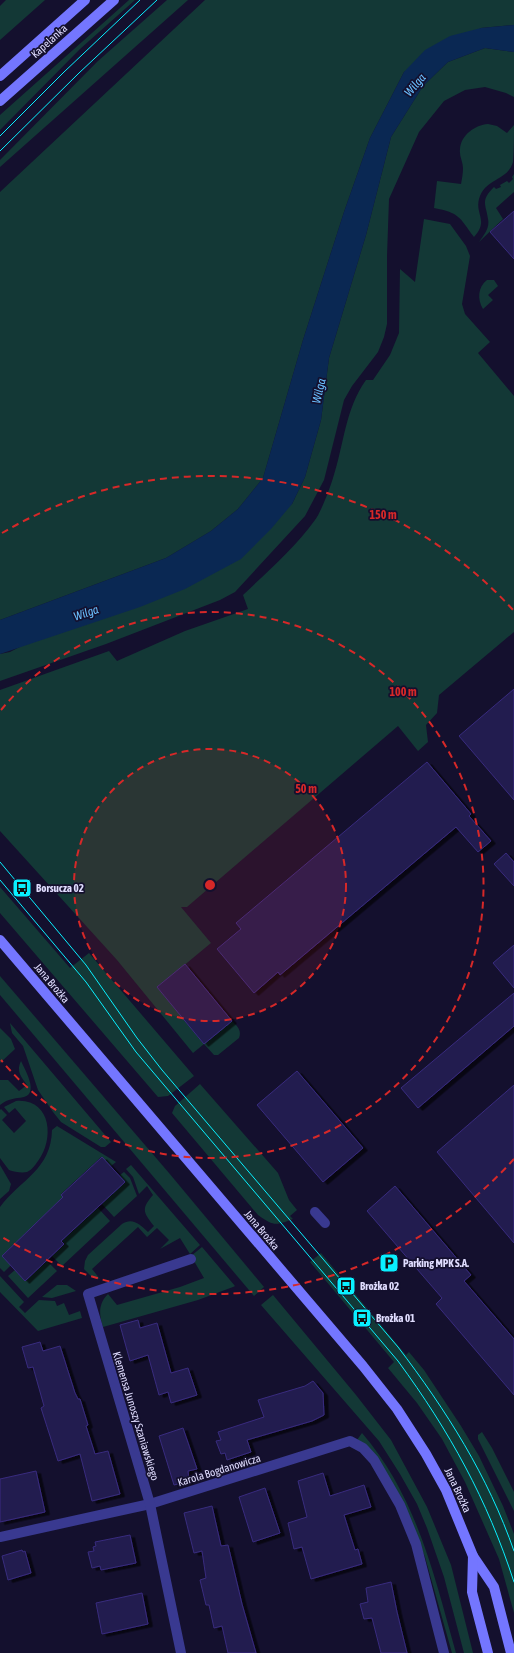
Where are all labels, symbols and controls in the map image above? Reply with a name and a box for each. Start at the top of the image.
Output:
street label: Kapelanka [29,22,69,60]
water label: Wilga [401,70,429,99]
water label: Wilga [309,377,329,405]
text: 150 m [369,508,397,522]
water label: Wilga [72,602,101,624]
text: 100 m [389,685,417,699]
text: 50 m [295,782,317,796]
bus stop icon: Borsucza 02 [11,877,33,899]
centre of rings [203,878,217,892]
place label: Borsucza 02 [36,882,84,894]
street label: Jana Brożka [32,961,72,1005]
street label: Jana Brożka [242,1208,282,1252]
parking icon: Parking MPK S.A. [378,1252,400,1274]
place label: Parking MPK S.A. [403,1257,469,1269]
bus stop icon: Brożka 02 [335,1275,357,1297]
place label: Brożka 02 [360,1280,399,1292]
bus stop icon: Brożka 01 [351,1307,373,1329]
place label: Brożka 01 [376,1312,415,1324]
street label: Klemensa Junoszy Szaniawskiego [111,1350,161,1482]
street label: Karola Bogdanowicza [176,1452,262,1488]
street label: Jana Brożka [442,1466,474,1514]

